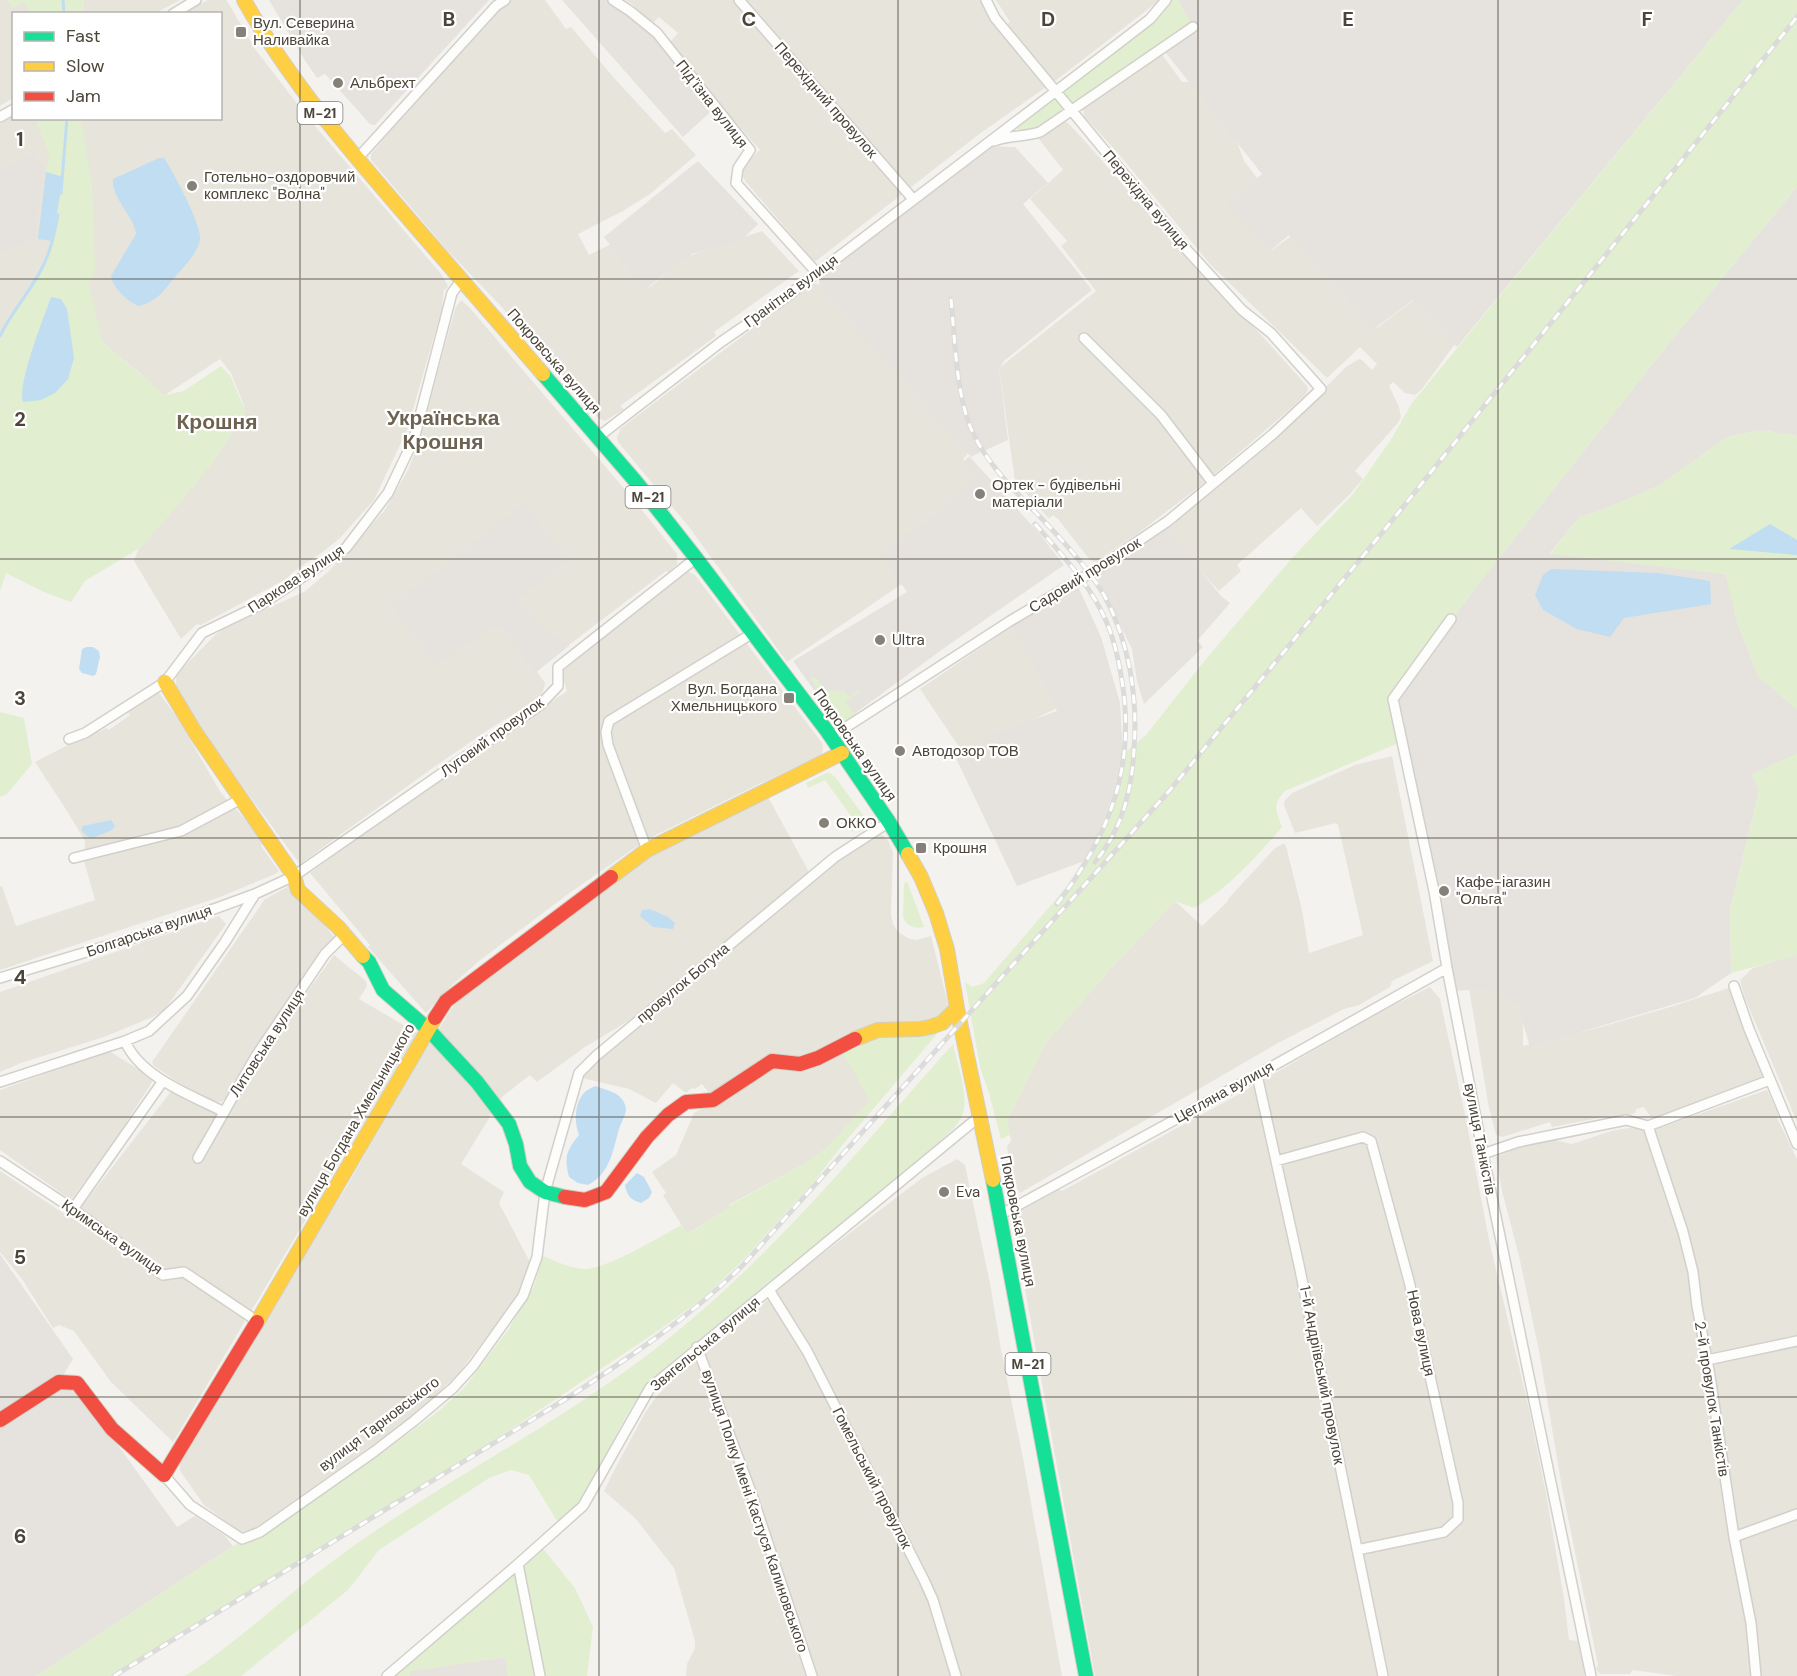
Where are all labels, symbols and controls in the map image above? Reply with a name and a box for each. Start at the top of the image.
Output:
text: B [443,6,455,32]
text: C [742,6,756,32]
text: D [1041,6,1055,32]
text: E [1342,6,1354,32]
text: F [1641,6,1653,32]
legend [12,12,222,120]
place label: Вул. Северина Наливайка [253,13,355,50]
text: Fast [66,24,101,48]
marker: Вул. Северина Наливайка [234,25,248,39]
street label: Перехідний провулок [770,38,882,163]
text: Slow [66,54,105,78]
street label: Підʼїзна вулиця [671,56,753,152]
place label: Альбрехт [350,73,416,93]
marker: Альбрехт [331,76,345,90]
text: Jam [66,84,101,108]
road number: М-21 [298,102,342,124]
text: 1 [16,126,24,152]
street label: Перехідна вулиця [1098,146,1194,254]
place label: Готельно-оздоровчий комплекс "Волна" [204,167,355,204]
marker: Готельно-оздоровчий комплекс "Волна" [185,179,199,193]
street label: Гранітна вулиця [740,250,842,332]
street label: Покровська вулиця [503,304,605,418]
district label: Українська Крошня [387,404,500,456]
text: 2 [14,406,26,432]
district label: Крошня [177,408,257,436]
place label: Ортек - будівельні матеріали [992,475,1121,512]
road number: М-21 [626,486,670,508]
marker: Ортек - будівельні матеріали [973,487,987,501]
street label: Садовий провулок [1025,532,1145,618]
street label: Паркова вулиця [244,540,348,618]
place label: Ultra [892,630,925,650]
marker: Ultra [873,633,887,647]
place label: Вул. Богдана Хмельницького [671,679,778,716]
text: 3 [14,685,26,711]
street label: Покровська вулиця [809,685,901,805]
marker: Вул. Богдана Хмельницького [782,691,796,705]
street label: Луговий провулок [436,692,548,781]
place label: Автодозор ТОВ [912,741,1019,761]
marker: Автодозор ТОВ [893,744,907,758]
place label: ОККО [836,813,877,833]
marker: ОККО [817,816,831,830]
place label: Крошня [933,838,987,858]
marker: Крошня [914,841,928,855]
place label: Кафе-іагазин "Ольга" [1456,872,1550,909]
marker: Кафе-іагазин "Ольга" [1437,884,1451,898]
street label: Болгарська вулиця [84,900,214,962]
street label: провулок Богуна [632,938,734,1028]
text: 4 [14,964,27,990]
street label: Литовська вулиця [225,985,309,1101]
street label: вулиця Богдана Хмельницького [292,1020,420,1220]
street label: Цегляна вулиця [1171,1056,1277,1128]
street label: вулиця Танкістів [1459,1081,1501,1197]
street label: Покровська вулиця [995,1154,1041,1288]
place label: Eva [956,1182,980,1202]
marker: Eva [937,1185,951,1199]
street label: Кримська вулиця [58,1195,166,1279]
text: 5 [14,1244,26,1270]
street label: 1-й Андріївський провулок [1295,1284,1349,1467]
street label: Нова вулиця [1402,1288,1440,1378]
street label: Звягельська вулиця [646,1292,764,1396]
street label: 2-й провулок Танкістів [1690,1320,1734,1478]
road number: М-21 [1006,1353,1050,1375]
street label: вулиця Полку Імені Кастуся Калиновського [697,1367,813,1655]
street label: вулиця Тарновського [315,1372,443,1476]
street label: Гомельський провулок [828,1404,917,1553]
text: 6 [14,1523,26,1549]

